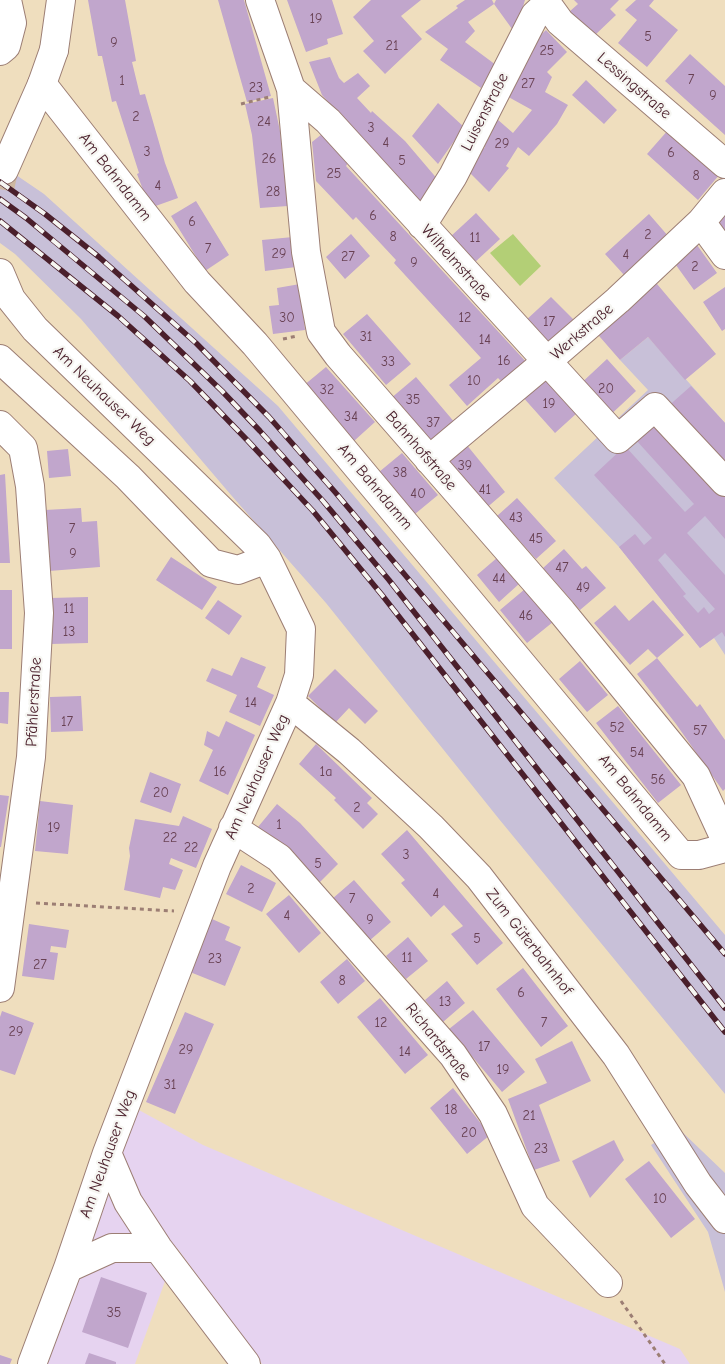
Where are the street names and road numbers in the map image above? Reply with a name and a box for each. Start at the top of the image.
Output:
street label: Lessingstraße [593,49,675,123]
street label: Luisenstraße [457,70,513,154]
street label: Am Bahndamm [75,129,155,225]
street label: Wilhelmstraße [417,221,495,305]
street label: Werkstraße [547,300,617,364]
street label: Am Neuhauser Weg [49,342,159,450]
street label: Bahnhofstraße [381,407,461,495]
street label: Am Bahndamm [333,440,417,534]
street label: Pfählerstraße [22,657,46,747]
street label: Am Neuhauser Weg [221,711,293,843]
street label: Am Bahndamm [594,751,676,845]
street label: Zum Güterbahnhof [481,885,577,999]
street label: Richardstraße [401,999,475,1085]
street label: Am Neuhauser Weg [76,1087,140,1221]

